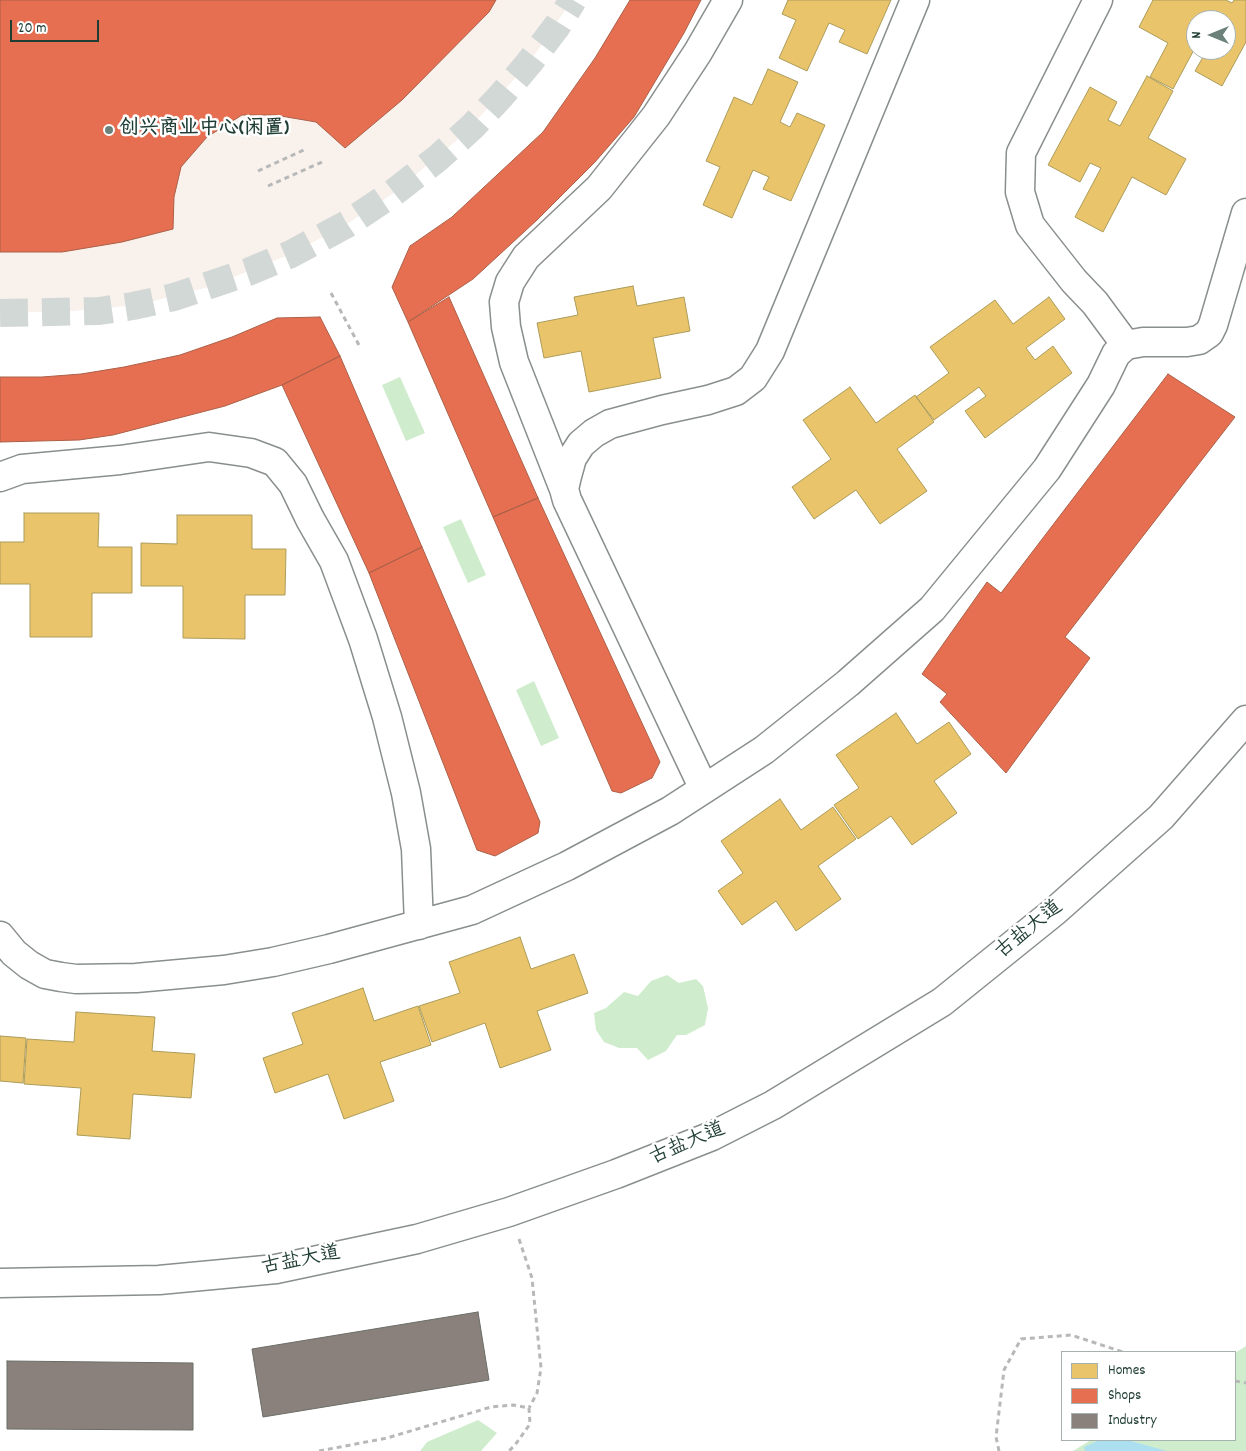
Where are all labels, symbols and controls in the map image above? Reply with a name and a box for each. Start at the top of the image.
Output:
scale bar [12,10,101,42]
north arrow [1186,10,1236,60]
text: 20 m [18,18,46,40]
text: N [1187,32,1207,38]
place label: 创兴商业中心(闲置) [119,118,289,142]
marker: 创兴商业中心(闲置) [103,124,115,136]
street label: 古盐大道 [991,897,1069,965]
street label: 古盐大道 [646,1118,730,1172]
street label: 古盐大道 [259,1243,343,1281]
legend [1061,1351,1236,1441]
text: Homes [1108,1360,1146,1382]
text: Shops [1108,1385,1141,1407]
text: Industry [1108,1410,1157,1432]

